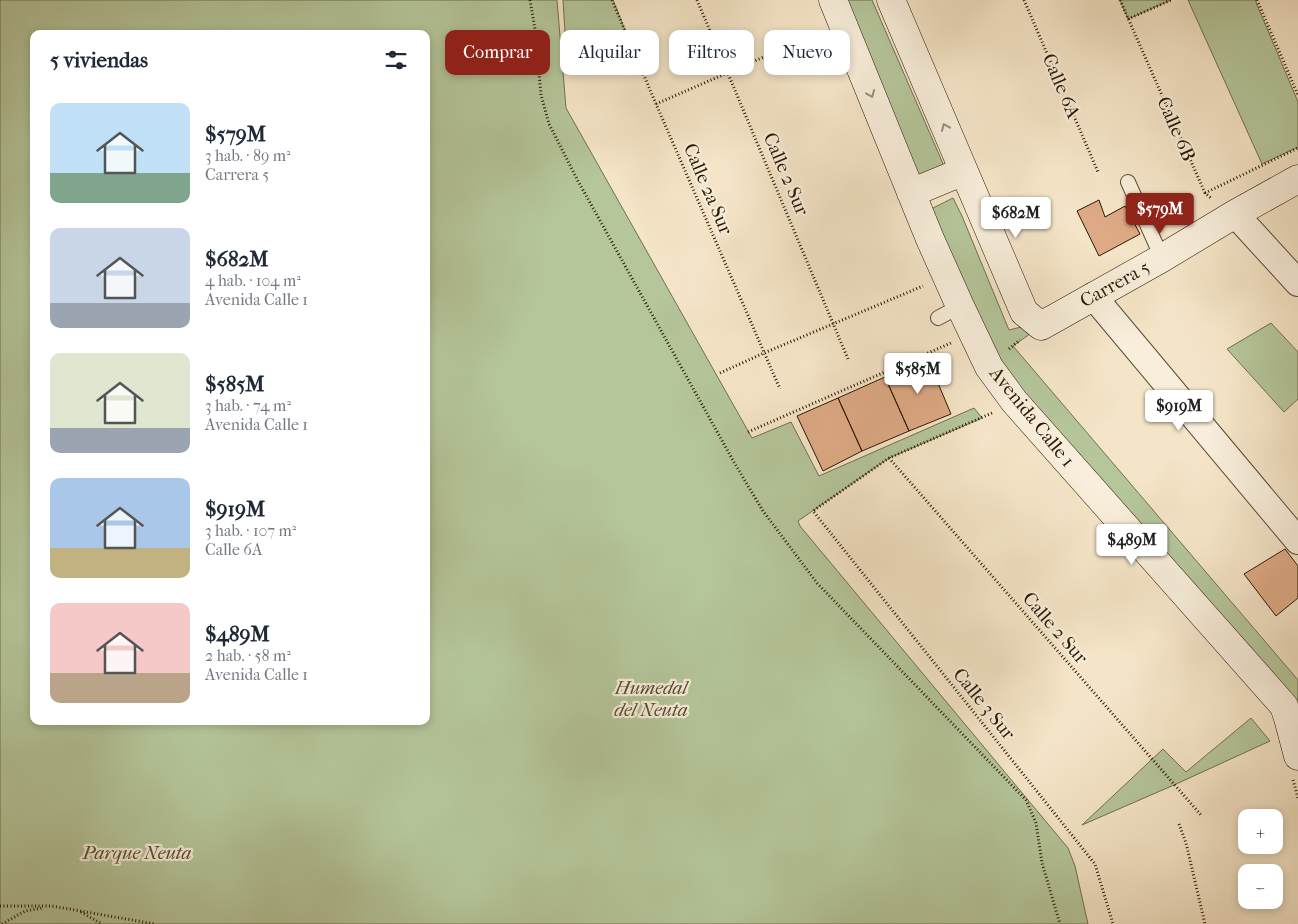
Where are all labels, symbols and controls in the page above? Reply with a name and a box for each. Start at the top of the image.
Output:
chip: Comprar [445,30,550,75]
chip: Alquilar [560,30,659,75]
chip: Filtros [669,30,754,75]
chip: Nuevo [764,30,850,75]
icon: filters [382,46,410,74]
text: 5 viviendas [50,48,148,72]
street label: Calle 6A [1038,50,1085,122]
one-way arrow [865,89,875,98]
street label: Calle 6B [1152,93,1200,165]
text: $579M [205,122,266,146]
icon: home [90,123,150,183]
one-way arrow [940,123,950,131]
street label: Calle 2 Sur [759,129,814,220]
street label: Calle 2a Sur [679,140,737,239]
text: 3 hab. · 89 m² [205,146,291,165]
text: Carrera 5 [205,165,269,184]
pin: $579M [1125,192,1195,235]
pin: $682M [981,196,1051,239]
text: $579M [1137,199,1183,218]
text: $682M [992,203,1040,222]
text: $682M [205,247,269,271]
icon: home [90,248,150,308]
street label: Carrera 5 [1076,256,1154,312]
text: 4 hab. · 104 m² [205,271,301,290]
text: Avenida Calle 1 [205,290,308,309]
pin: $585M [883,352,953,395]
text: $585M [895,359,941,378]
street label: Avenida Calle 1 [984,362,1079,471]
text: $585M [205,372,264,396]
icon: home [90,373,150,433]
pin: $919M [1144,390,1214,432]
text: 3 hab. · 74 m² [205,396,291,415]
text: $919M [1156,396,1202,415]
text: Avenida Calle 1 [205,415,308,434]
text: $919M [205,497,265,521]
icon: home [90,498,150,558]
text: 3 hab. · 107 m² [205,521,296,540]
pin: $489M [1097,524,1167,566]
text: $489M [1107,530,1157,549]
text: Calle 6A [205,540,262,559]
street label: Calle 2 Sur [1018,588,1093,669]
text: $489M [205,622,270,646]
icon: home [90,623,150,683]
text: 2 hab. · 58 m² [205,646,291,665]
street label: Calle 3 Sur [948,664,1020,745]
text: Avenida Calle 1 [205,665,308,684]
park label: Humedal del Neuta [614,677,689,721]
map controls [1238,809,1283,909]
button: + [1238,809,1283,854]
park label: Parque Neuta [81,842,192,864]
button: − [1238,864,1283,909]

